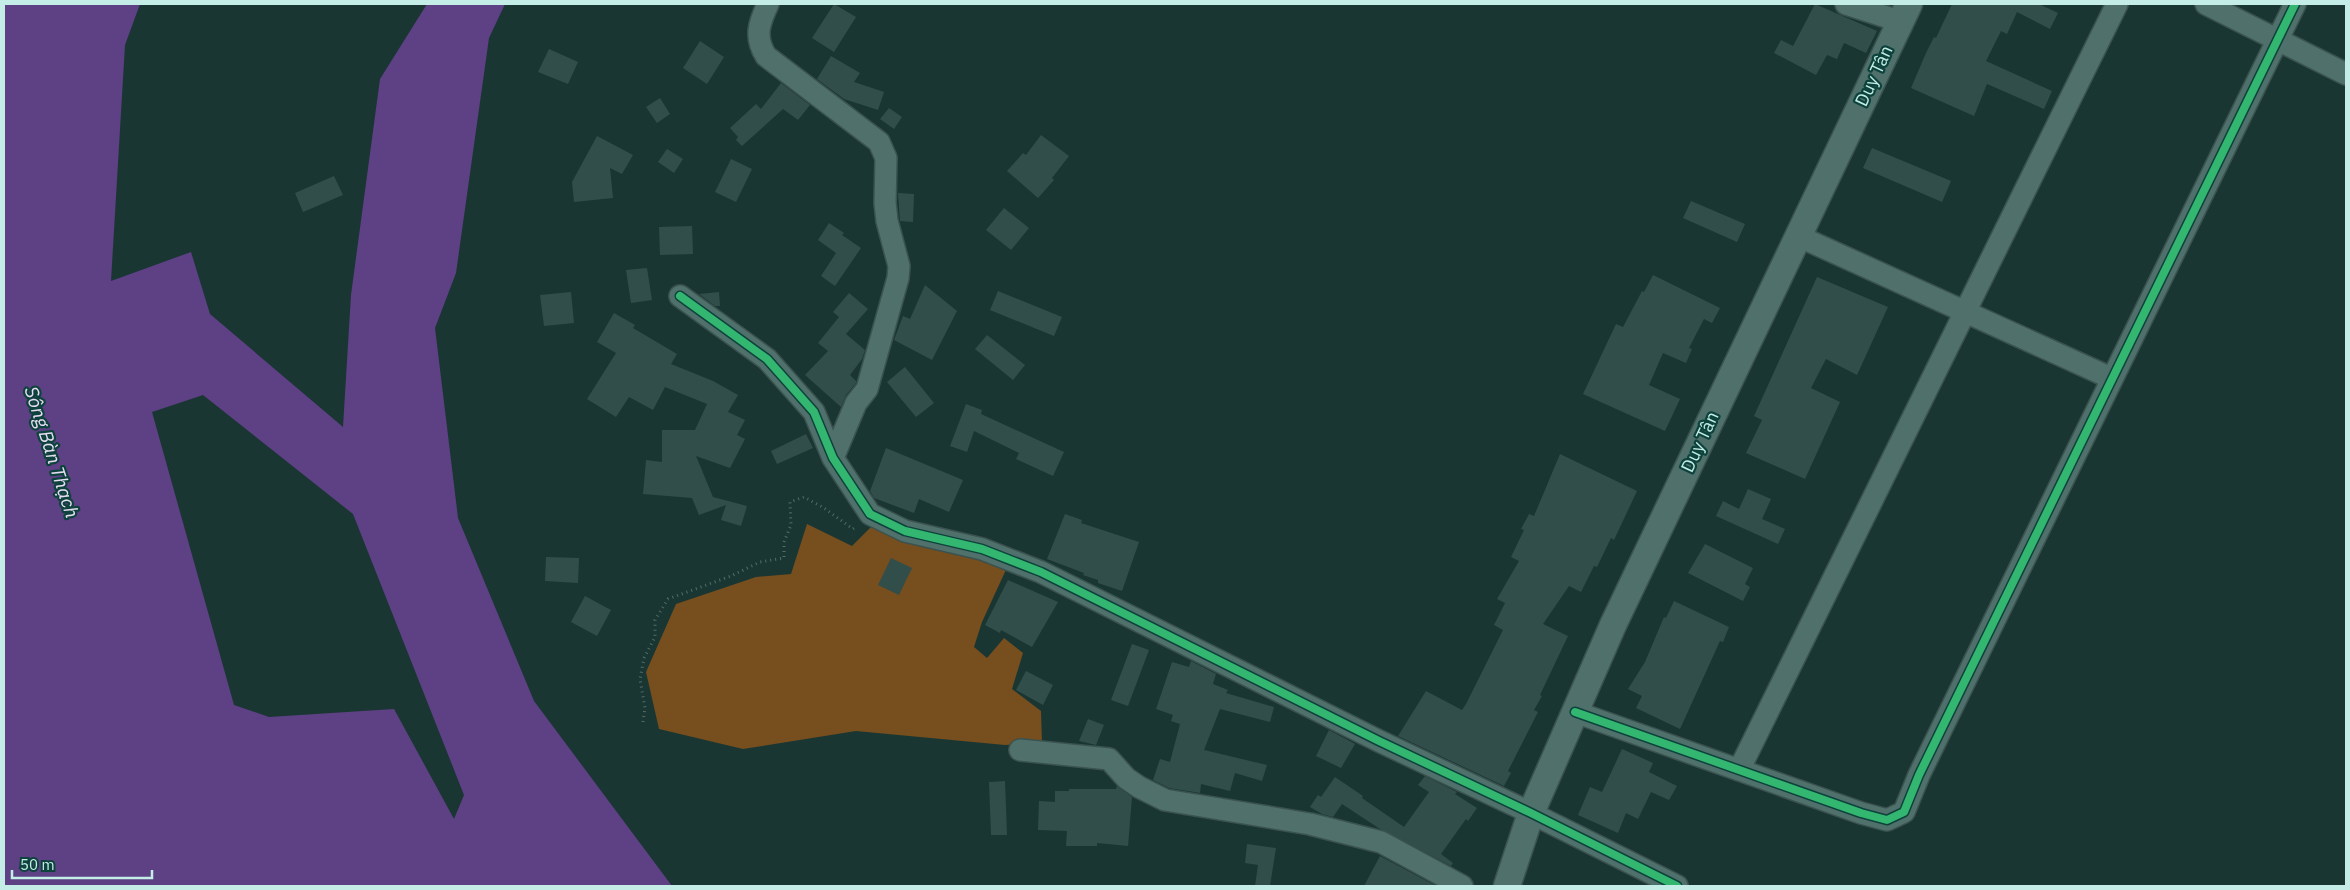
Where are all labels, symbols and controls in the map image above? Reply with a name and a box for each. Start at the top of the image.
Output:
street label: Duy Tân [1850,42,1898,110]
water label: Sông Bàn Thạch [19,383,85,521]
street label: Duy Tân [1676,408,1724,476]
scale bar [12,848,152,880]
text: 50 m [20,855,55,874]

